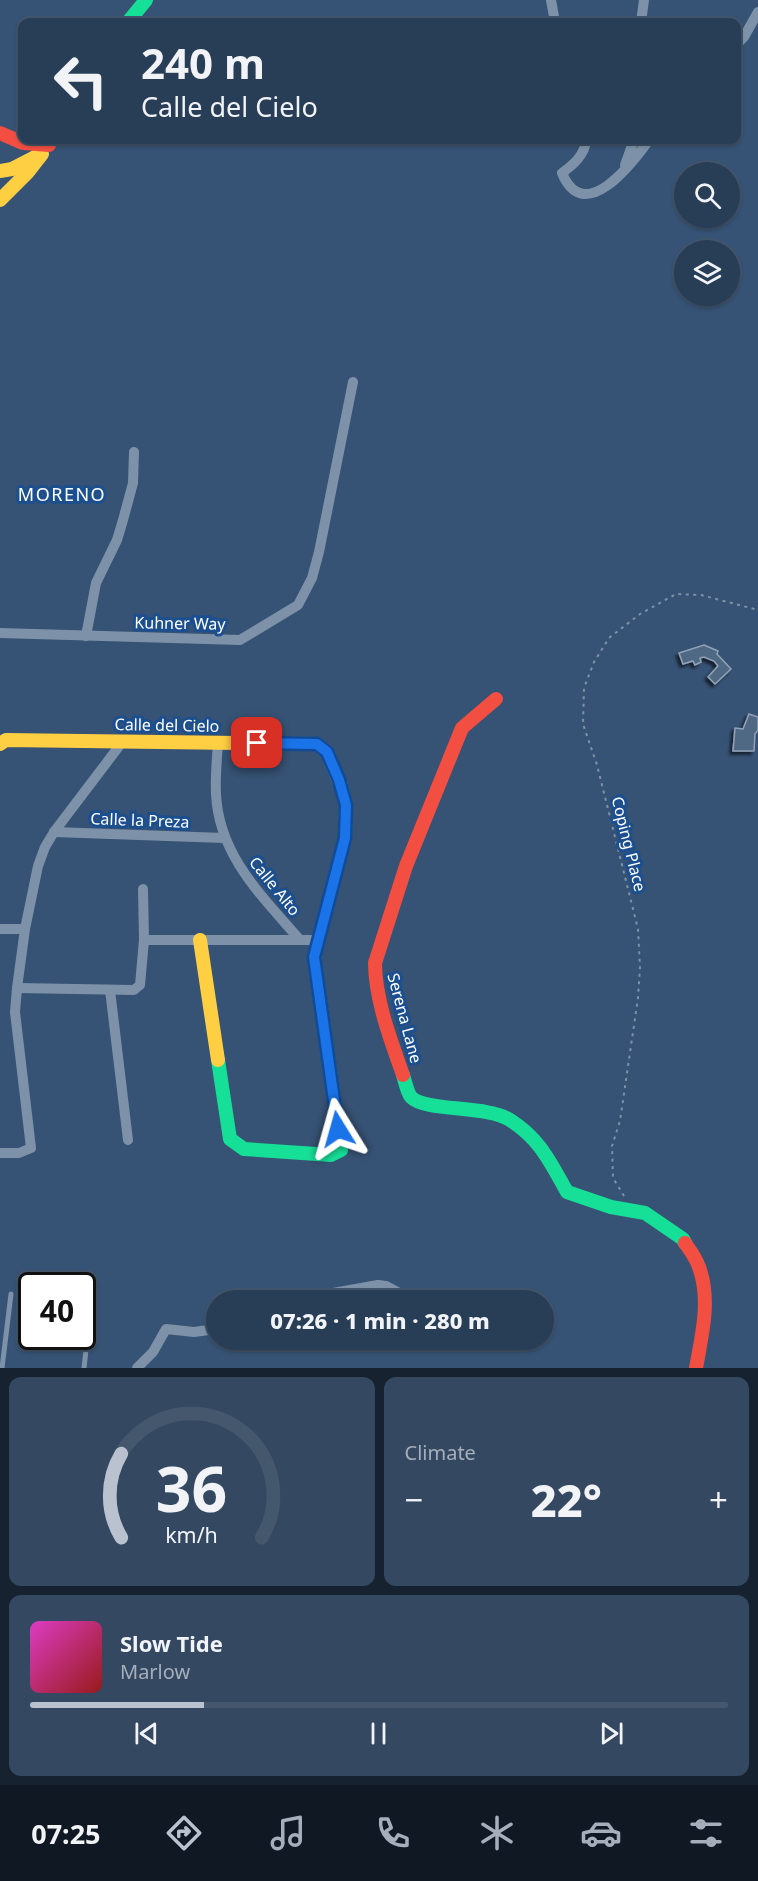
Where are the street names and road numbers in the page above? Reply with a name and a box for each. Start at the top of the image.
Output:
street label: Kuhner Way [134,611,227,635]
street label: Calle del Cielo [114,713,220,737]
street label: Coping Place [607,794,651,894]
street label: Calle la Preza [90,807,190,833]
street label: Calle Alto [244,852,306,920]
street label: Serena Lane [382,971,428,1065]

